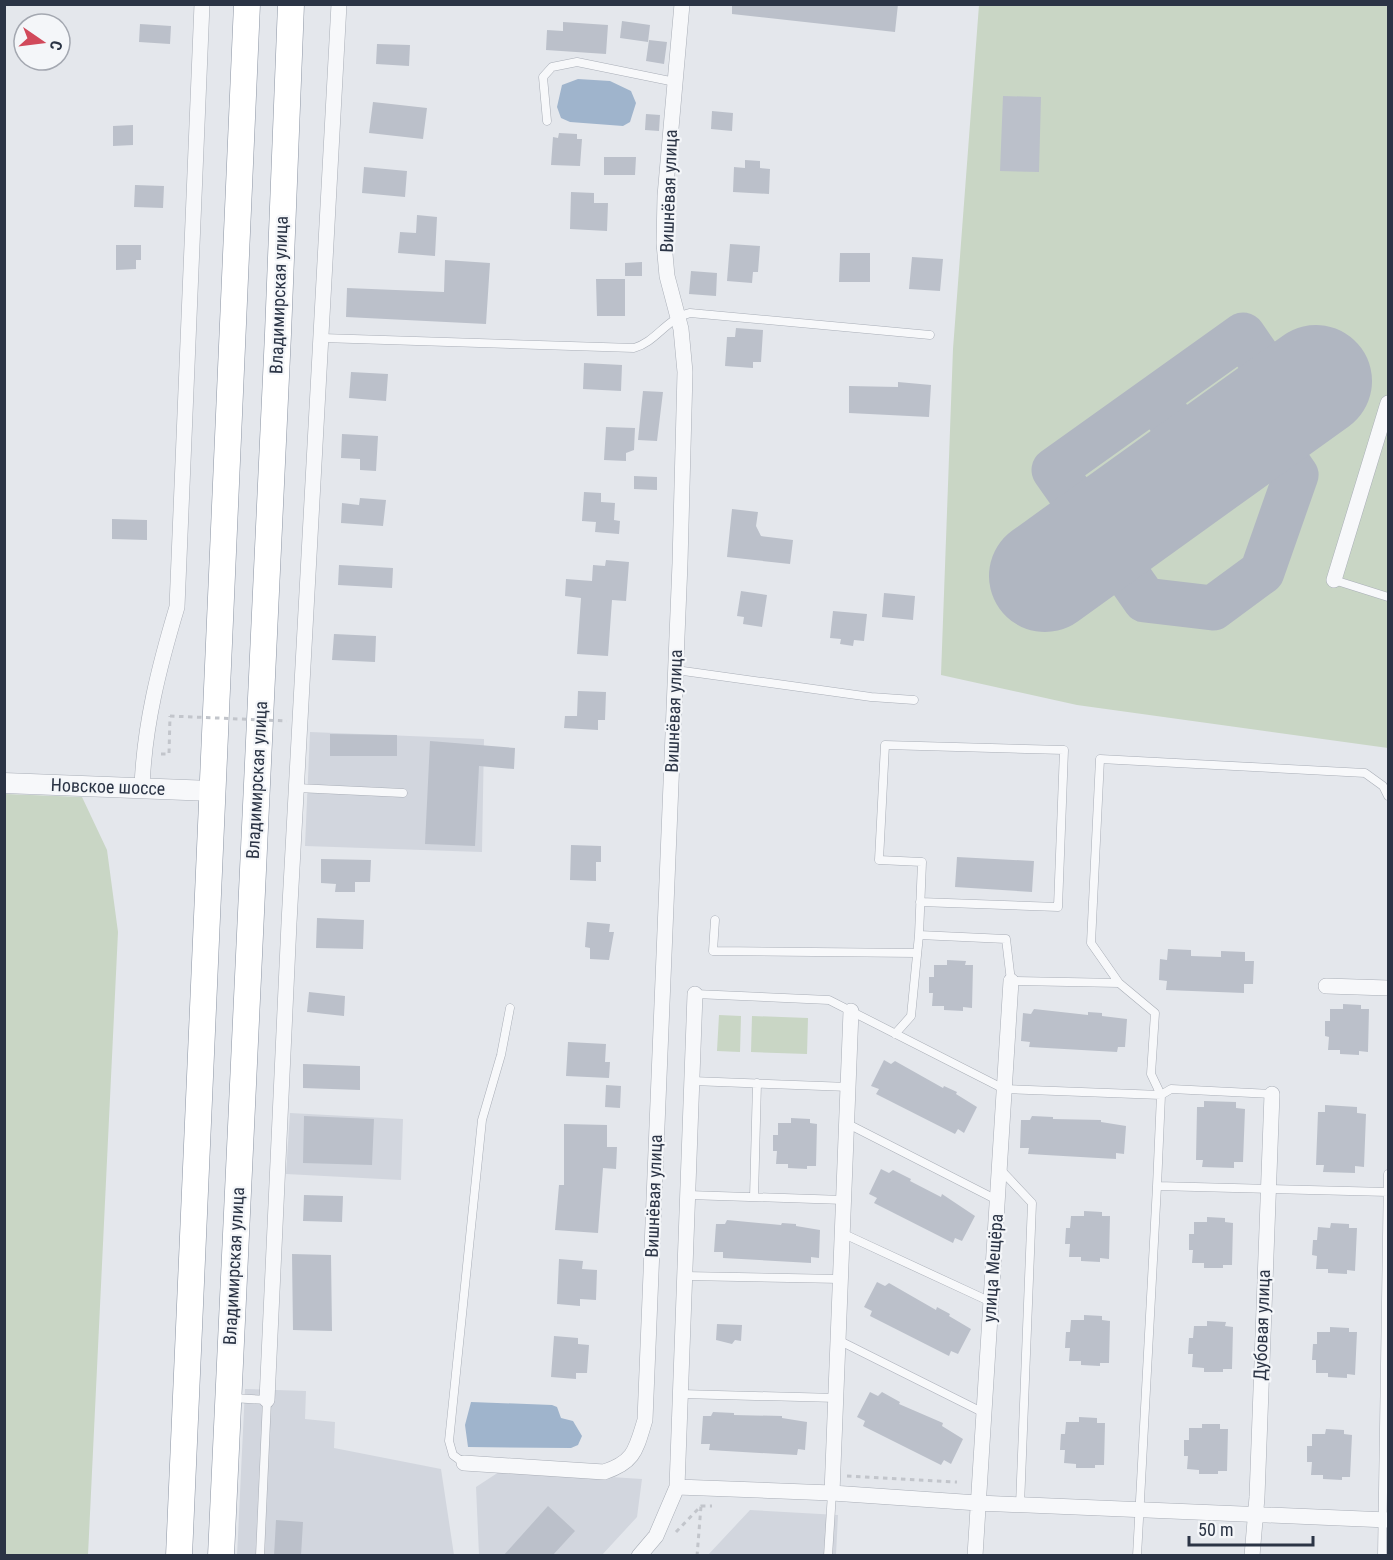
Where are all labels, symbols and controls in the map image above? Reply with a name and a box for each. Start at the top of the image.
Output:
north arrow [12,12,72,72]
text: С [46,39,66,52]
street label: Вишнёвая улица [656,129,681,253]
street label: Владимирская улица [265,216,292,374]
street label: Вишнёвая улица [661,649,686,773]
street label: Владимирская улица [242,700,271,859]
street label: Новское шоссе [50,774,166,799]
street label: Вишнёвая улица [641,1134,666,1258]
street label: Владимирская улица [219,1186,248,1345]
street label: улица Мещёра [978,1213,1007,1323]
street label: Дубовая улица [1249,1269,1274,1381]
scale bar [1189,1509,1314,1547]
text: 50 m [1198,1519,1233,1540]

